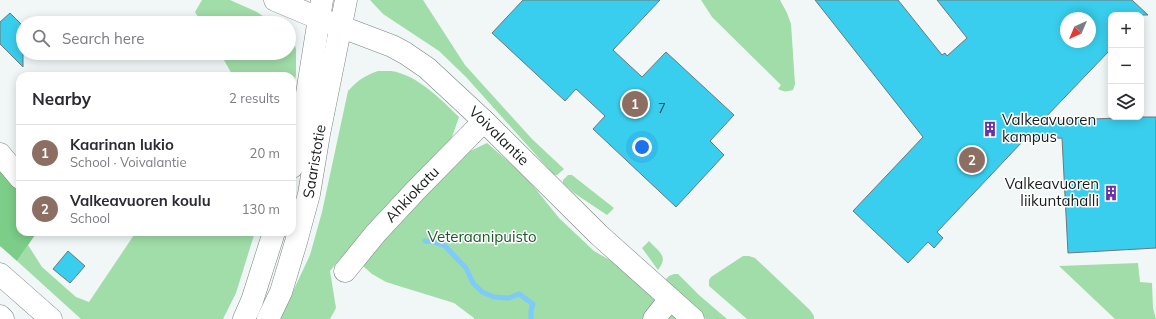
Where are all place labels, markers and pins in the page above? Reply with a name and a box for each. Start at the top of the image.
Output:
pin: 1 [622,89,648,119]
place label: Valkeavuoren kampus [1002,110,1096,146]
building icon: Valkeavuoren kampus [981,120,999,138]
pin: 2 [959,145,985,175]
place label: Valkeavuoren liikuntahalli [1005,174,1099,210]
building icon: Valkeavuoren liikuntahalli [1102,184,1120,202]

